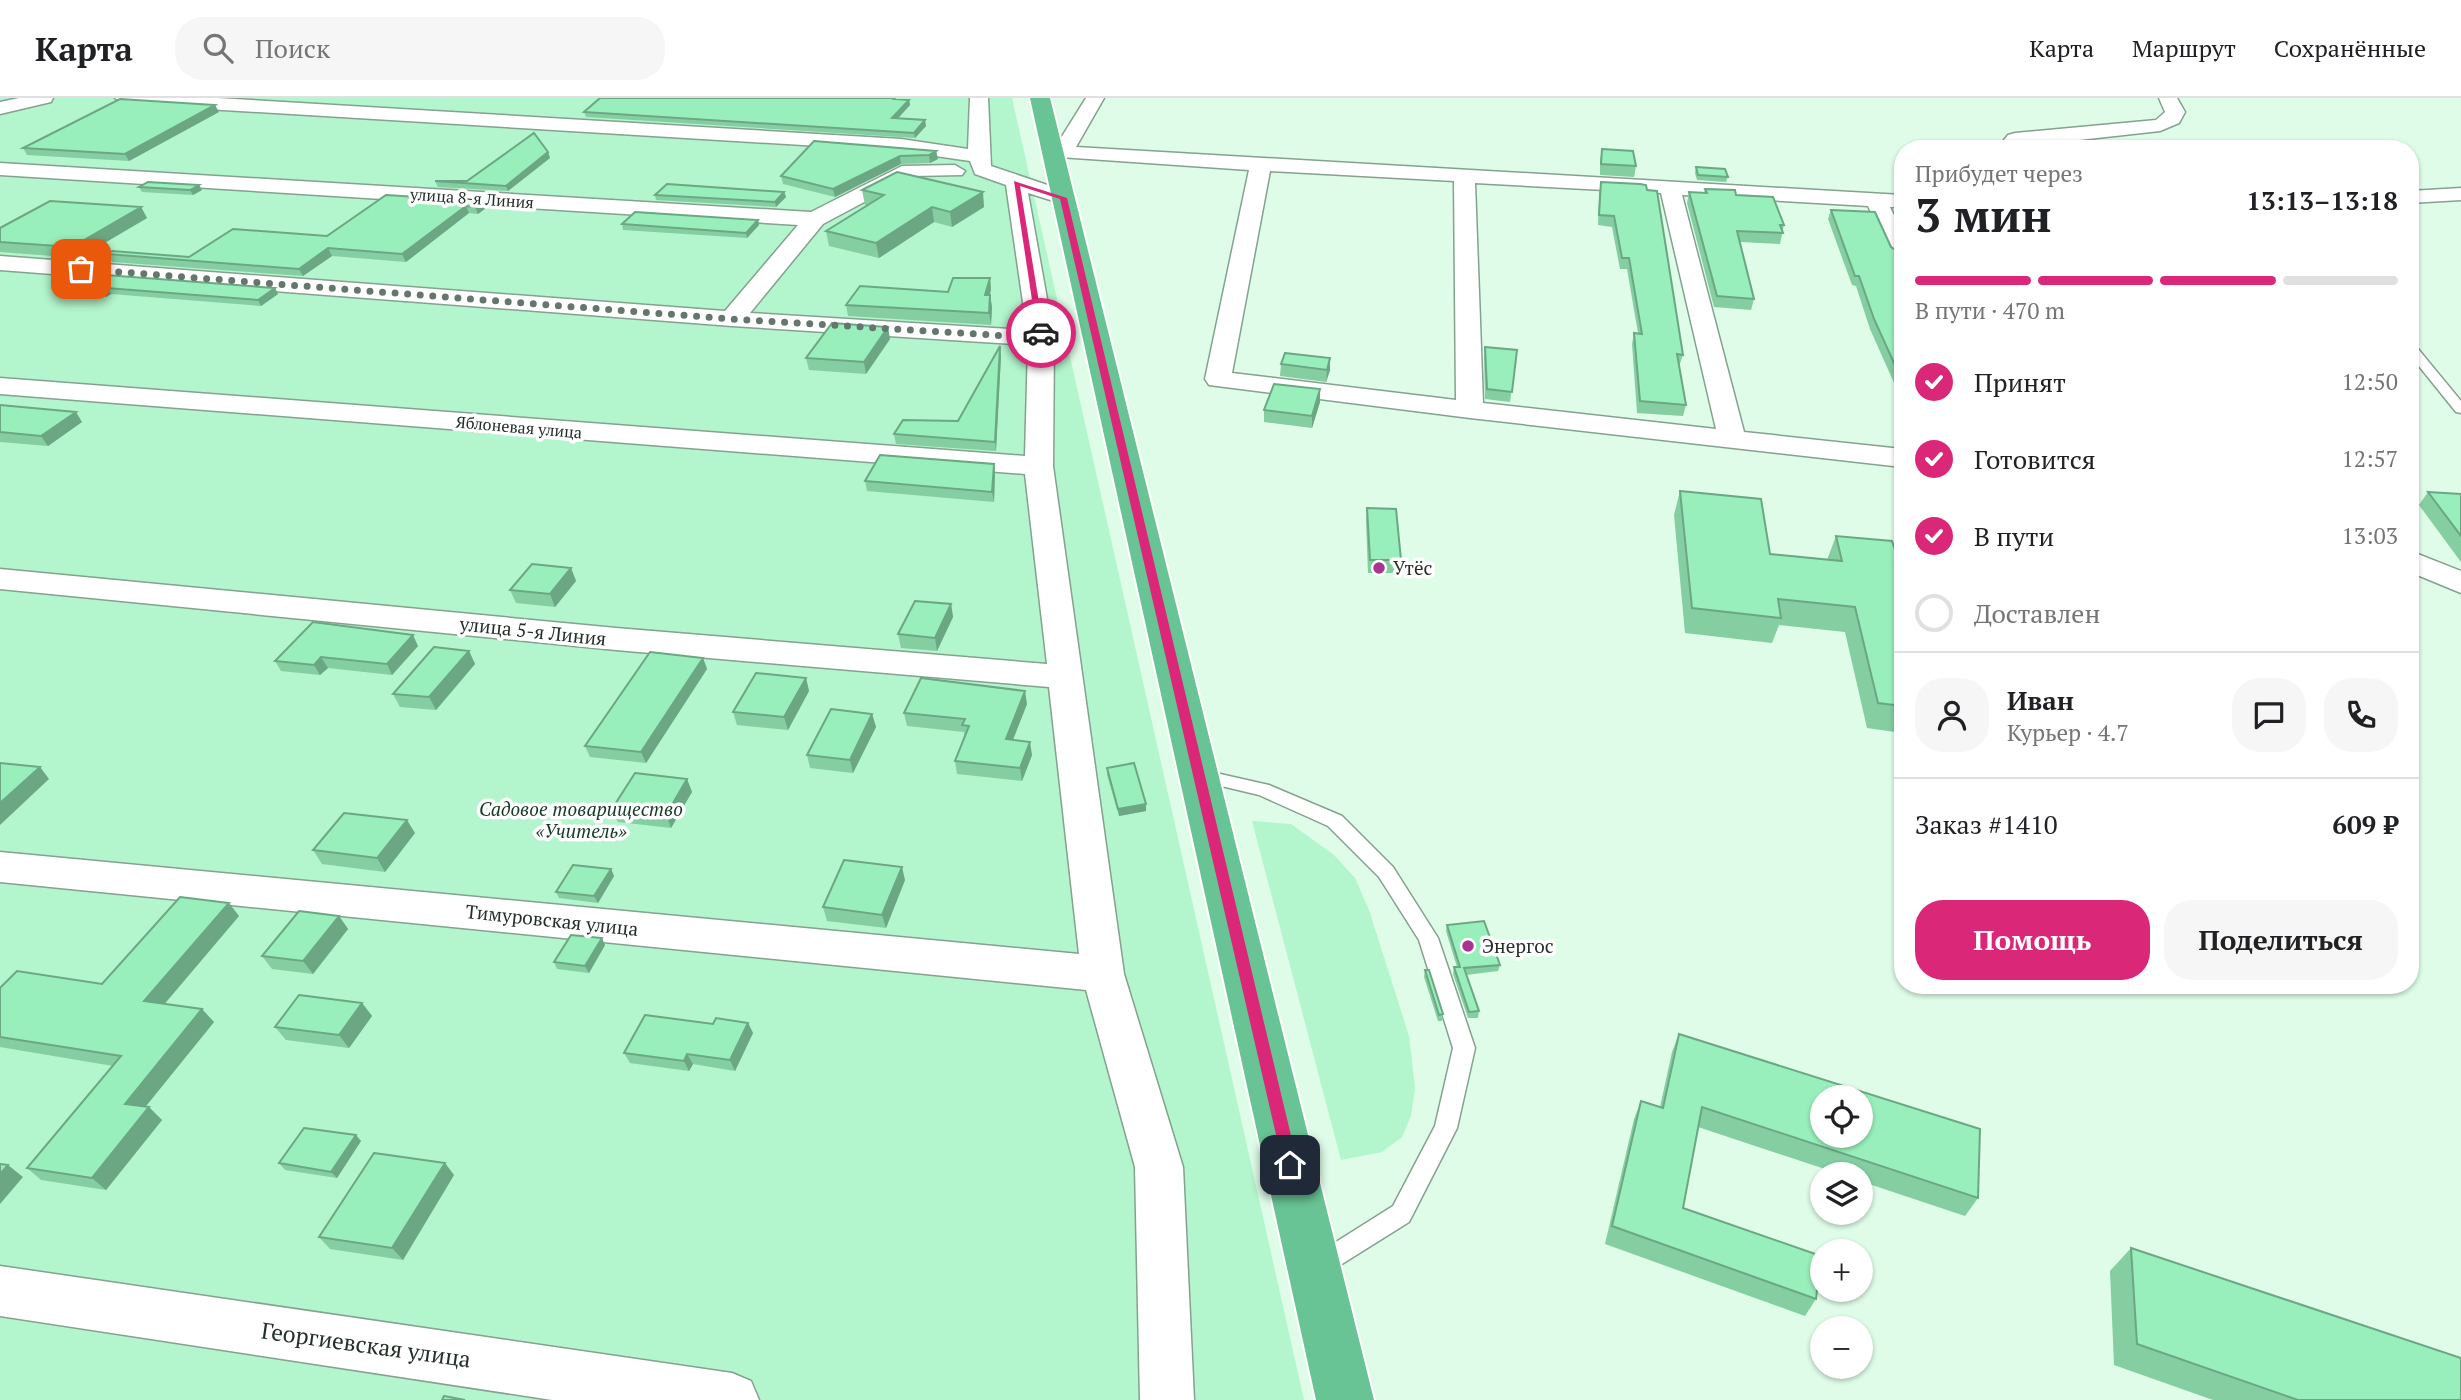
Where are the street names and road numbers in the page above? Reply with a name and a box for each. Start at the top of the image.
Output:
street label: улица 8-я Линия [408,183,535,213]
street label: Яблоневая улица [455,411,583,443]
street label: улица 5-я Линия [458,610,608,651]
street label: Тимуровская улица [465,898,640,941]
street label: Георгиевская улица [259,1314,473,1375]

